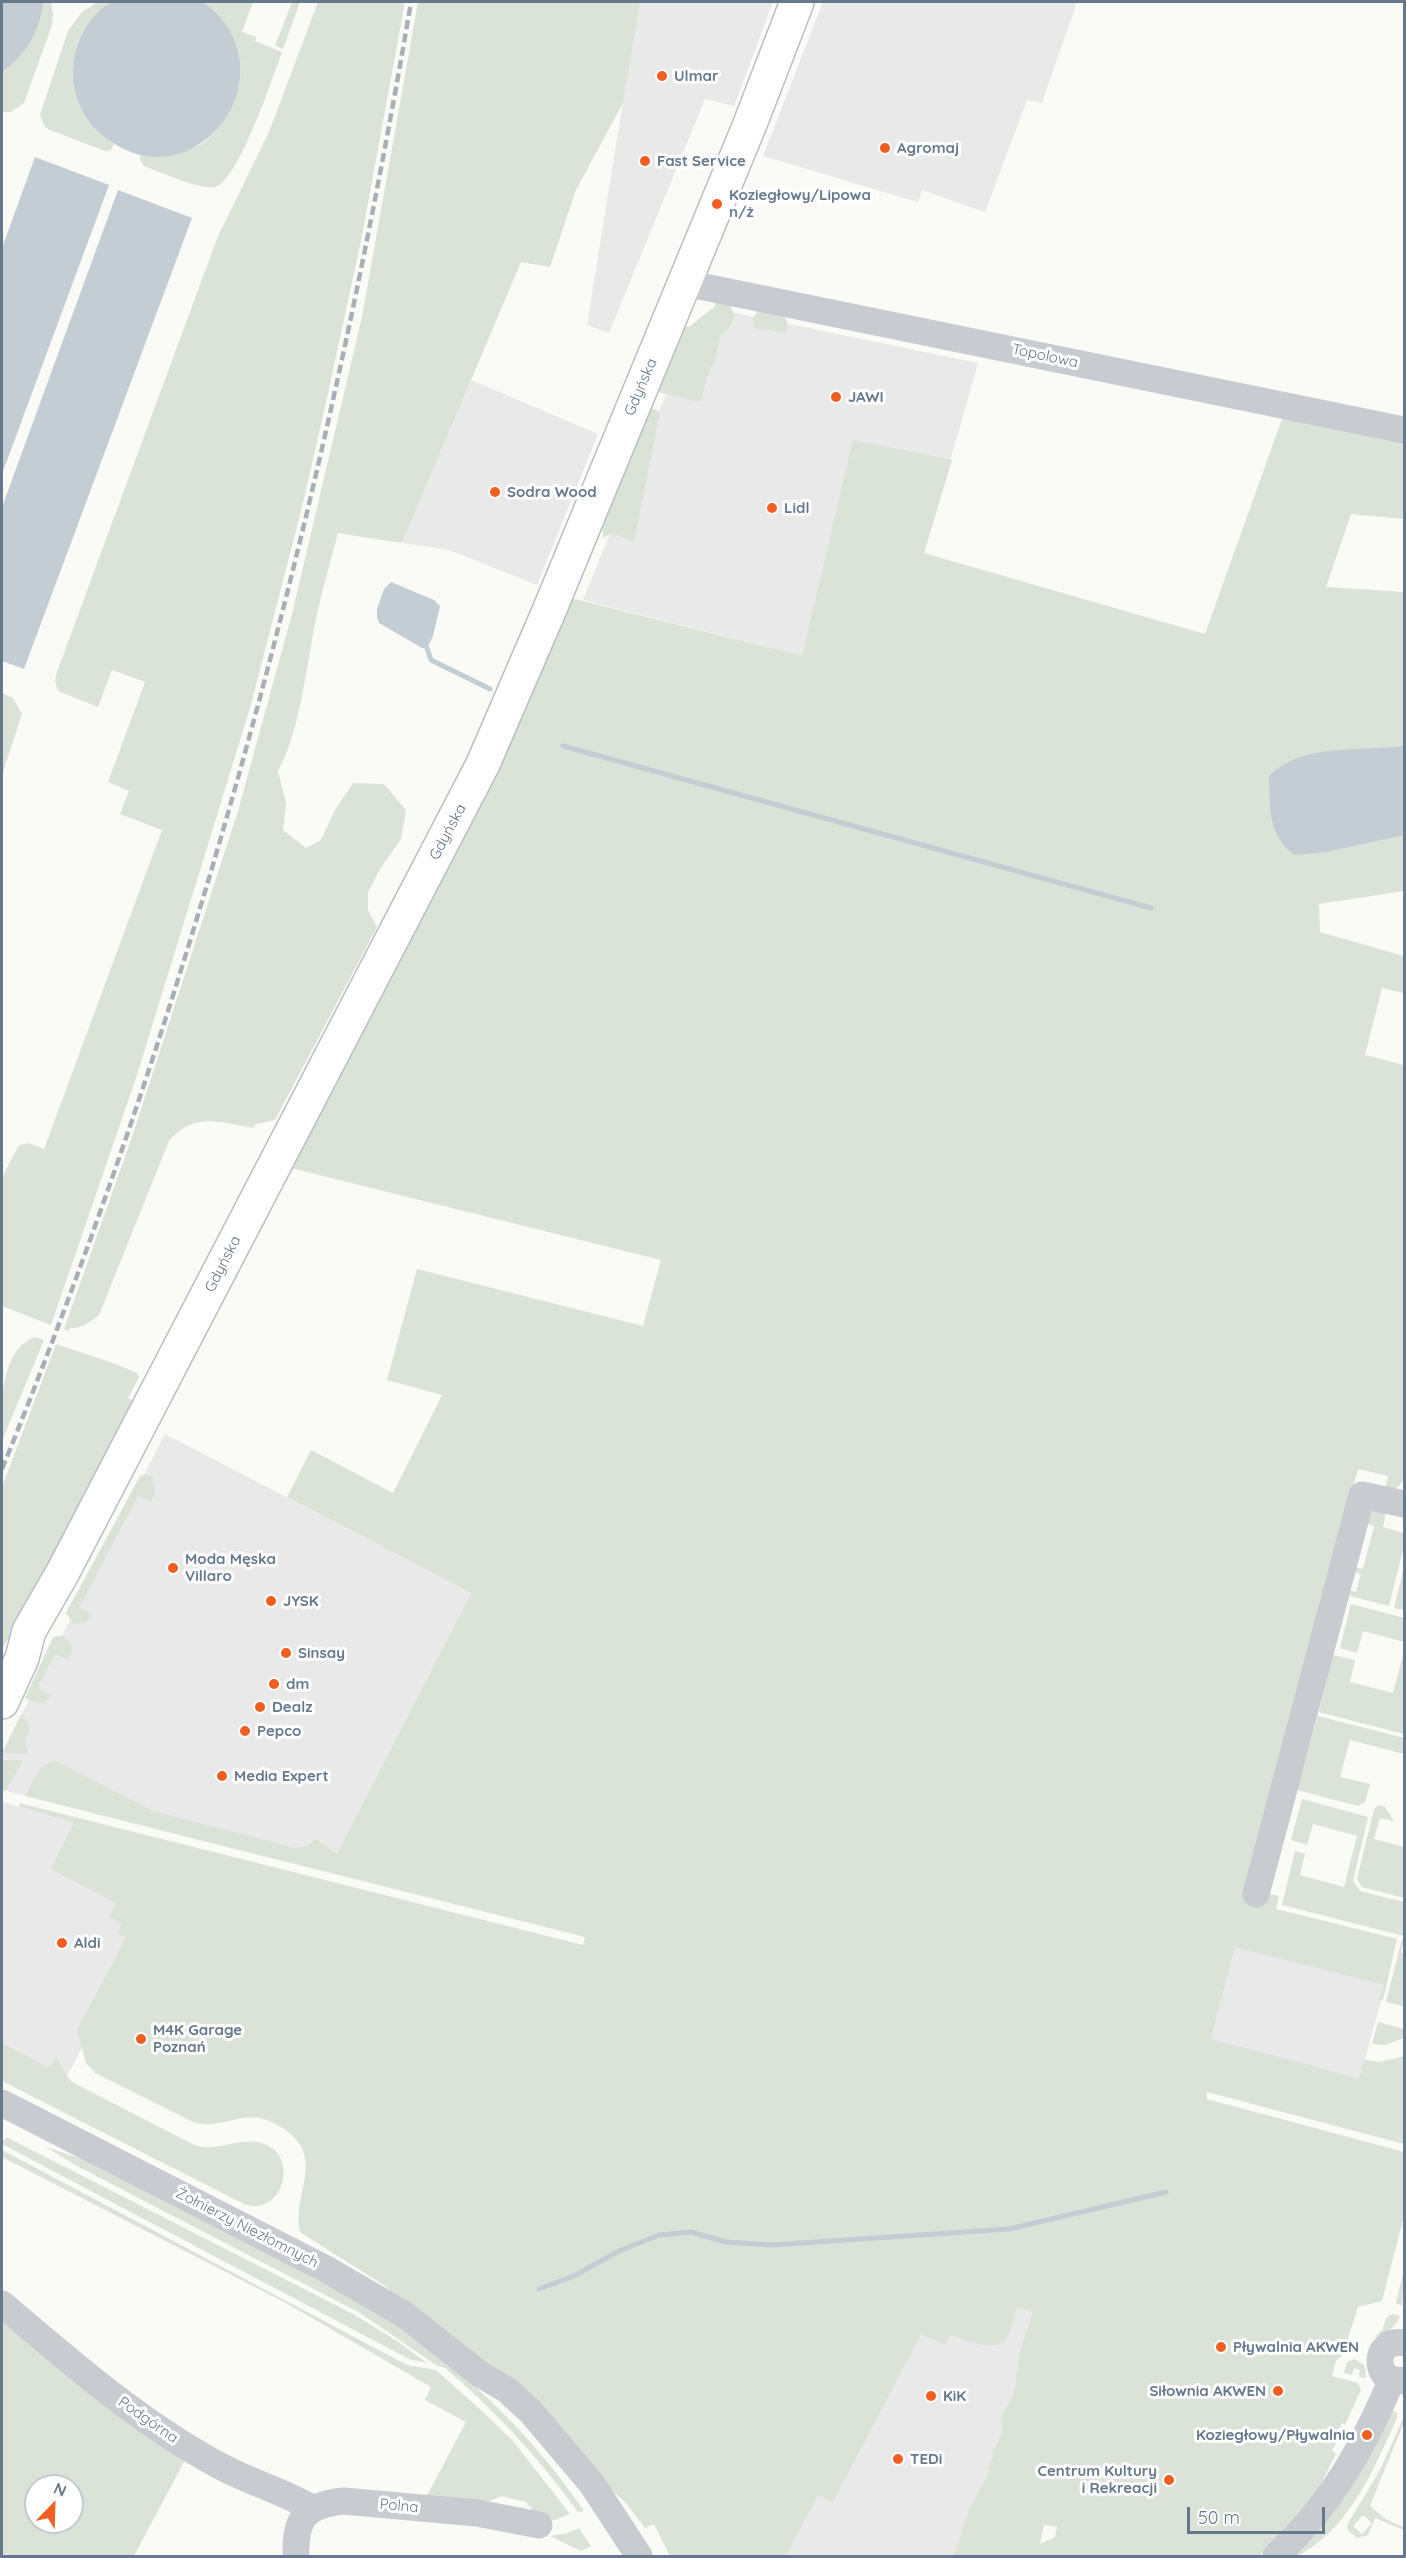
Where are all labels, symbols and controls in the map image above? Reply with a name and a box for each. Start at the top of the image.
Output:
place label: Ulmar [674,67,718,85]
marker: Ulmar [655,69,669,83]
place label: Agromaj [897,139,959,157]
marker: Agromaj [878,141,892,155]
place label: Fast Service [657,152,746,170]
marker: Fast Service [638,154,652,168]
place label: Koziegłowy/Lipowa n/ż [729,186,871,221]
marker: Koziegłowy/Lipowa n/ż [710,197,724,211]
street label: Topolowa [1010,340,1080,372]
street label: Gdyńska [621,356,661,418]
place label: JAWI [848,388,884,406]
marker: JAWI [829,390,843,404]
place label: Sodra Wood [507,483,597,501]
marker: Sodra Wood [488,485,502,499]
place label: Lidl [784,499,809,517]
marker: Lidl [765,501,779,515]
street label: Gdyńska [426,801,470,863]
street label: Gdyńska [201,1233,245,1295]
place label: Moda Męska Villaro [185,1550,276,1585]
marker: Moda Męska Villaro [166,1561,180,1575]
place label: JYSK [283,1592,319,1610]
marker: JYSK [264,1594,278,1608]
place label: Sinsay [298,1644,345,1662]
marker: Sinsay [279,1646,293,1660]
place label: dm [286,1675,309,1693]
marker: dm [267,1677,281,1691]
place label: Dealz [272,1698,312,1716]
marker: Dealz [253,1700,267,1714]
place label: Pepco [257,1722,301,1740]
marker: Pepco [238,1724,252,1738]
place label: Media Expert [234,1767,329,1785]
marker: Media Expert [215,1769,229,1783]
place label: Aldi [74,1934,100,1952]
marker: Aldi [55,1936,69,1950]
place label: M4K Garage Poznań [153,2021,242,2056]
marker: M4K Garage Poznań [134,2032,148,2046]
street label: Żołnierzy Niezłomnych [173,2184,321,2272]
place label: Pływalnia AKWEN [1233,2338,1359,2356]
marker: Pływalnia AKWEN [1214,2340,1228,2354]
place label: Siłownia AKWEN [1149,2382,1266,2400]
marker: Siłownia AKWEN [1271,2384,1285,2398]
place label: KiK [943,2387,966,2405]
marker: KiK [924,2389,938,2403]
street label: Podgórna [115,2393,181,2447]
place label: Koziegłowy/Pływalnia [1196,2426,1355,2444]
marker: Koziegłowy/Pływalnia [1360,2428,1374,2442]
place label: TEDi [910,2450,942,2468]
marker: TEDi [891,2452,905,2466]
place label: Centrum Kultury i Rekreacji [1038,2462,1157,2497]
marker: Centrum Kultury i Rekreacji [1162,2473,1176,2487]
north arrow [24,2474,84,2534]
text: N [51,2478,70,2501]
street label: Polna [379,2495,419,2517]
scale bar [1190,2495,1328,2533]
text: 50 m [1198,2506,1240,2529]

